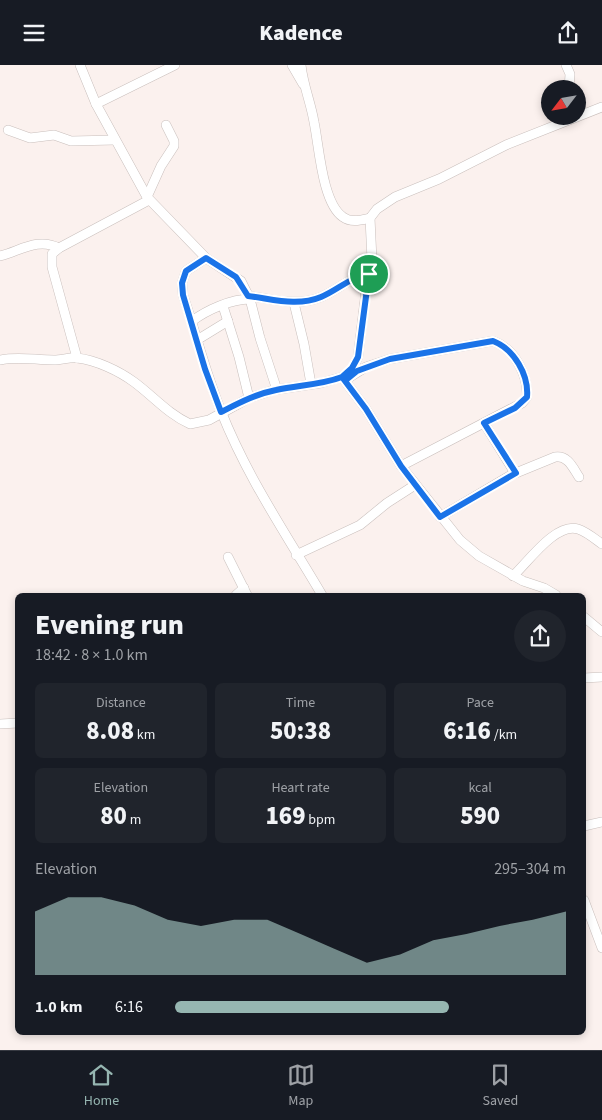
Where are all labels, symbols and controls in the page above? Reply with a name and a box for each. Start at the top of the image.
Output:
text: Kadence [259,17,343,49]
icon: menu [20,19,48,47]
icon: share [554,19,582,47]
north arrow [541,80,586,125]
map controls [541,80,586,125]
pin [348,253,390,295]
icon: arrive [355,260,383,288]
text: Evening run [35,605,184,645]
button: share [514,610,566,662]
text: 18:42 · 8 × 1.0 km [35,644,148,666]
text: Distance [96,693,146,713]
text: Time [286,693,315,713]
text: Pace [466,693,494,713]
text: 8.08 [86,713,134,749]
text: 50:38 [270,713,331,749]
text: 6:16 [443,713,491,749]
text: km [134,725,155,745]
text: /km [491,725,517,745]
text: Elevation [94,778,148,798]
text: Heart rate [271,778,330,798]
text: kcal [468,778,492,798]
text: 80 [100,798,127,834]
text: 169 [266,798,306,834]
text: 590 [460,798,500,834]
text: m [127,810,141,830]
text: bpm [306,810,335,830]
text: Elevation [35,858,97,880]
text: 295–304 m [494,858,566,880]
text: 1.0 km [35,996,82,1018]
text: 6:16 [115,996,143,1018]
tab: Home [84,1061,119,1111]
tab: Map [287,1061,315,1111]
tab: Saved [482,1061,518,1111]

